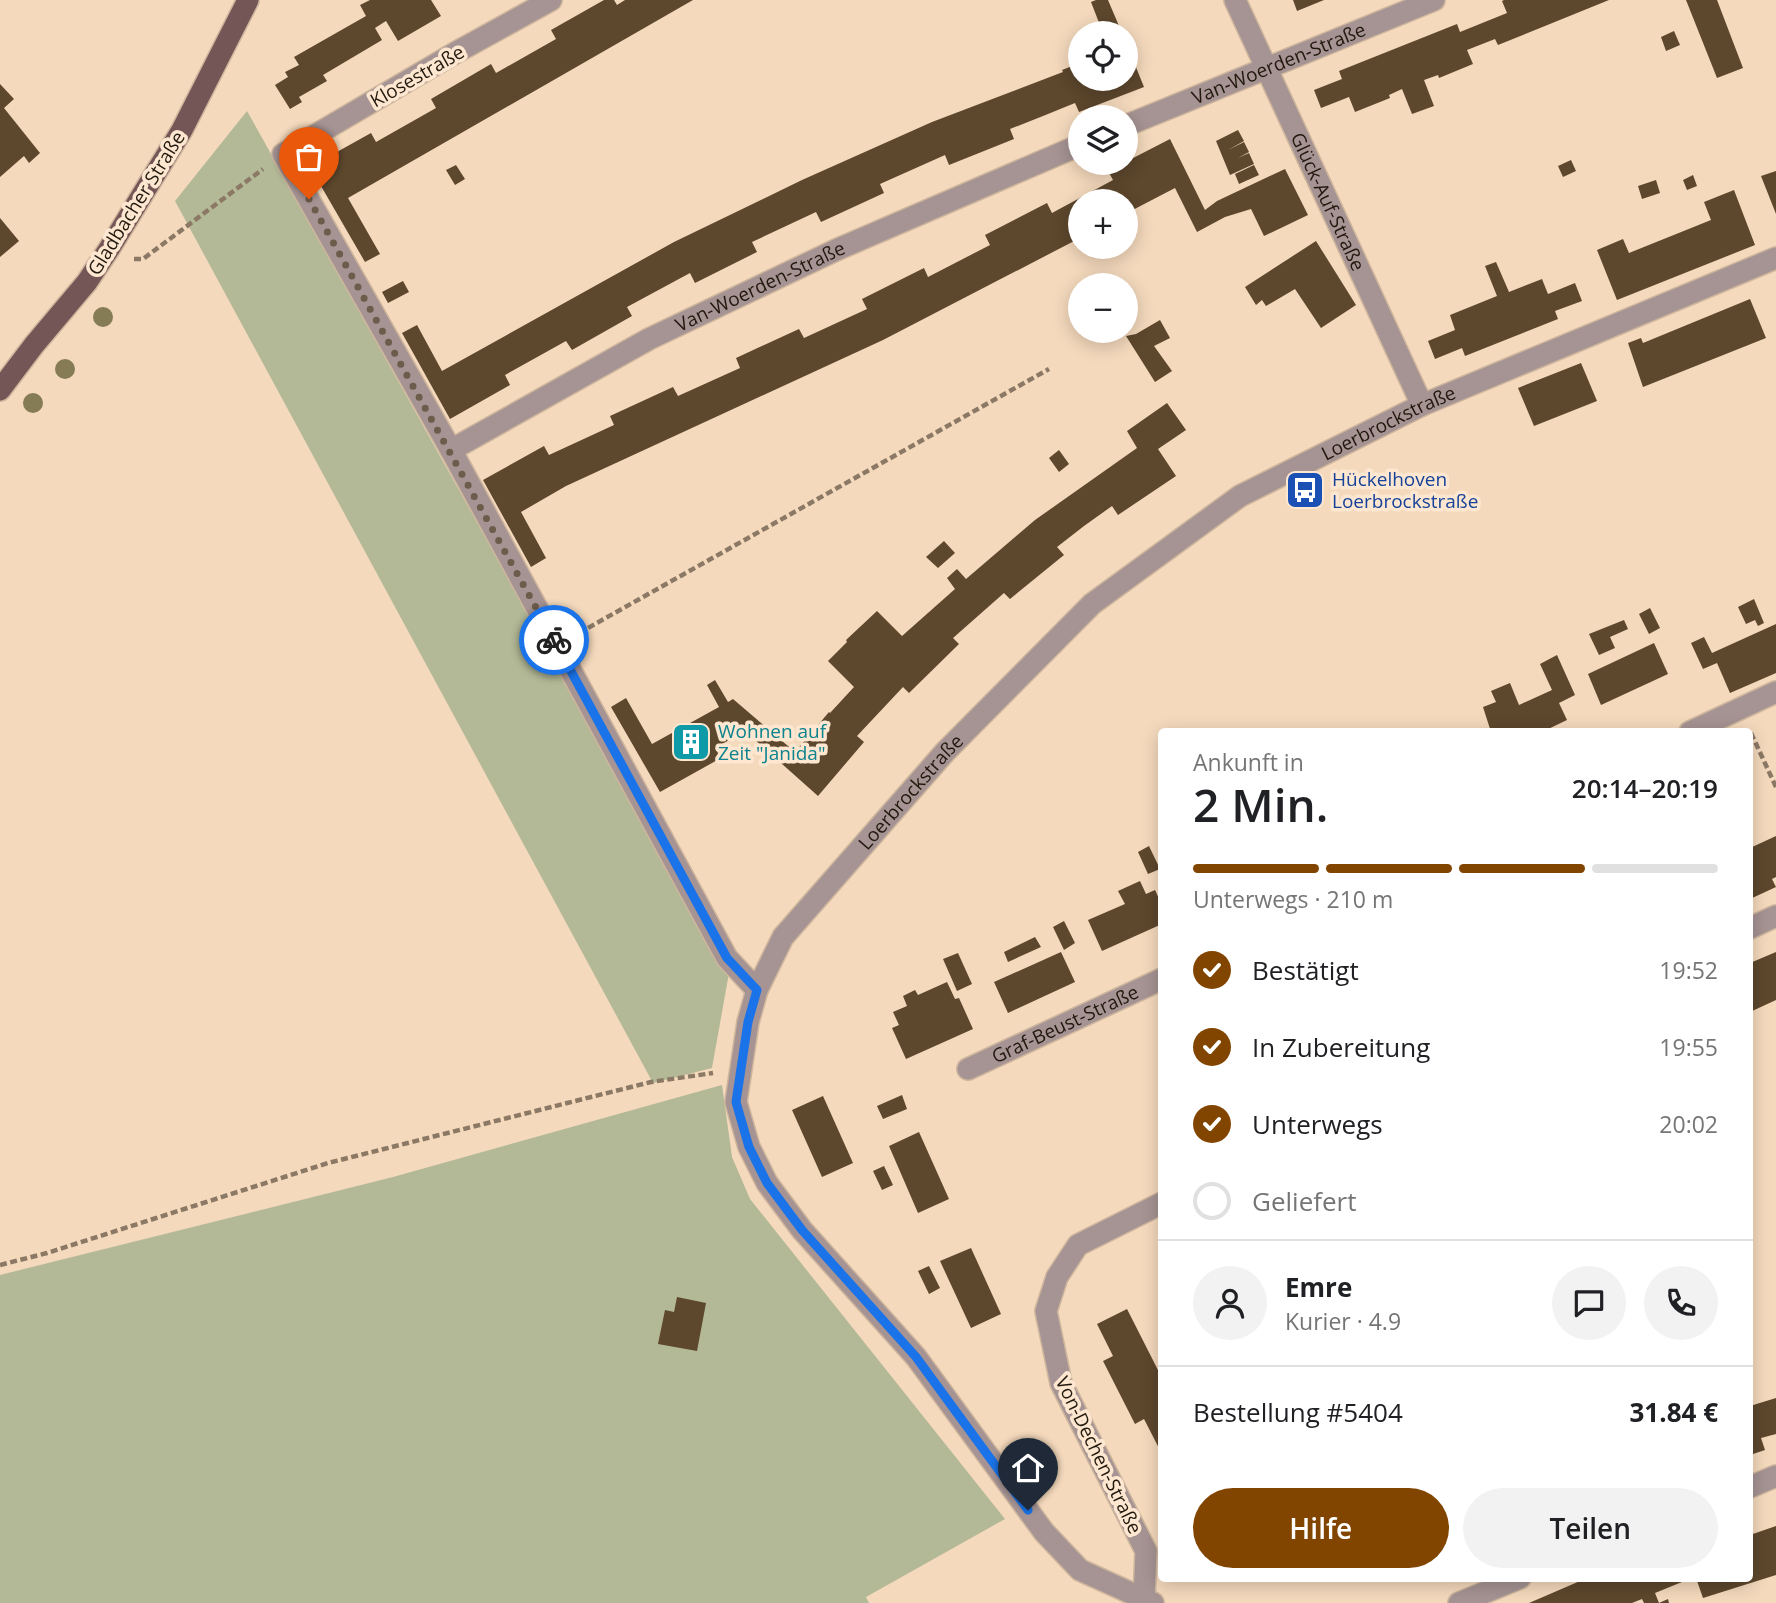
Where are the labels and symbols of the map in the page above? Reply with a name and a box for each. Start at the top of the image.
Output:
street label: Van-Woerden-Straße [1188,16,1369,110]
street label: Klosestraße [365,39,469,113]
street label: Gladbacher Straße [81,126,191,280]
pin [279,127,339,199]
street label: Glück-Auf-Straße [1285,128,1371,275]
street label: Van-Woerden-Straße [671,235,849,338]
street label: Loerbrockstraße [1317,379,1460,466]
place label: Hückelhoven Loerbrockstraße [1332,466,1478,514]
bus stop icon: Hückelhoven Loerbrockstraße [1284,469,1326,511]
courier [519,605,589,675]
place label: Wohnen auf Zeit "Janida" [718,718,828,766]
building icon: Wohnen auf Zeit "Janida" [670,721,712,763]
street label: Loerbrockstraße [852,728,969,855]
street label: Graf-Beust-Straße [987,979,1143,1069]
street label: Von-Dechen-Straße [1050,1372,1148,1538]
pin [998,1438,1058,1510]

